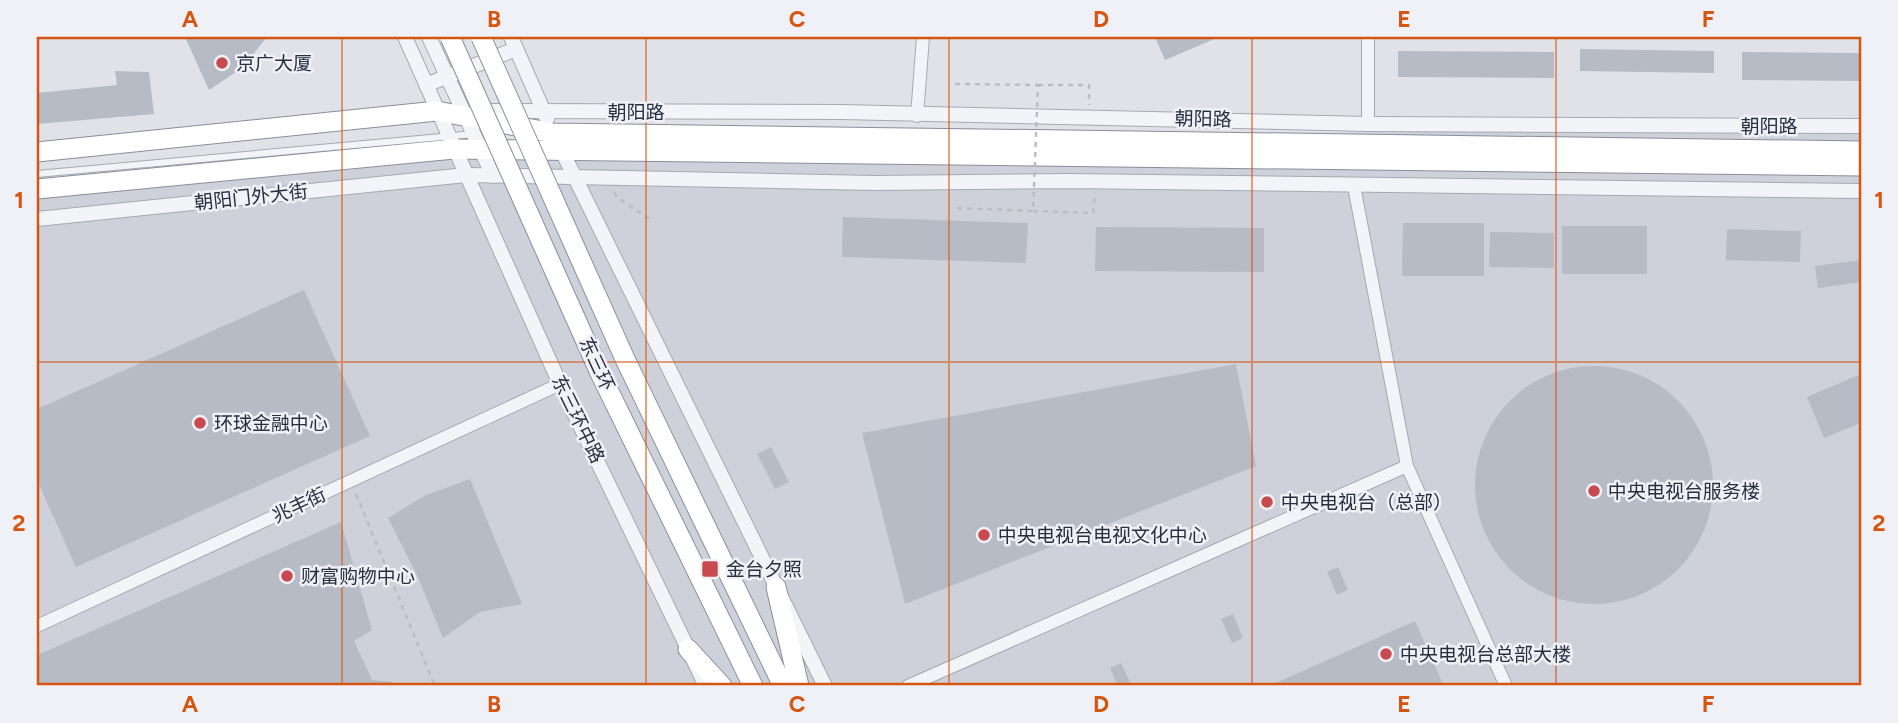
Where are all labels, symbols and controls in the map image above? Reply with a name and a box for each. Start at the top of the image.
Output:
text: A [182,5,199,33]
text: B [487,5,501,33]
text: C [789,5,806,33]
text: D [1093,5,1109,33]
text: E [1397,5,1411,33]
text: F [1702,5,1715,33]
place label: 京广大厦 [236,52,312,75]
marker: 京广大厦 [214,55,230,71]
street label: 朝阳路 [607,101,665,124]
street label: 朝阳路 [1174,107,1232,131]
street label: 朝阳路 [1740,115,1798,138]
street label: 朝阳门外大街 [193,180,309,214]
text: 1 [14,186,24,214]
text: 1 [1874,186,1884,214]
street label: 东三环 [575,333,619,395]
street label: 东三环中路 [547,371,609,467]
place label: 环球金融中心 [214,412,328,435]
marker: 环球金融中心 [192,415,208,431]
place label: 中央电视台服务楼 [1608,480,1760,503]
street label: 兆丰街 [268,483,330,527]
marker: 中央电视台服务楼 [1586,483,1602,499]
place label: 中央电视台（总部） [1281,491,1452,514]
marker: 中央电视台（总部） [1259,494,1275,510]
text: 2 [12,509,26,537]
text: 2 [1872,509,1886,537]
place label: 中央电视台电视文化中心 [998,524,1207,547]
marker: 中央电视台电视文化中心 [976,527,992,543]
place label: 金台夕照 [726,558,802,581]
marker: 金台夕照 [700,559,720,579]
place label: 财富购物中心 [301,565,415,588]
marker: 财富购物中心 [279,568,295,584]
place label: 中央电视台总部大楼 [1400,643,1571,666]
marker: 中央电视台总部大楼 [1378,646,1394,662]
text: A [182,690,199,718]
text: B [487,690,501,718]
text: C [789,690,806,718]
text: D [1093,690,1109,718]
text: E [1397,690,1411,718]
text: F [1702,690,1715,718]

